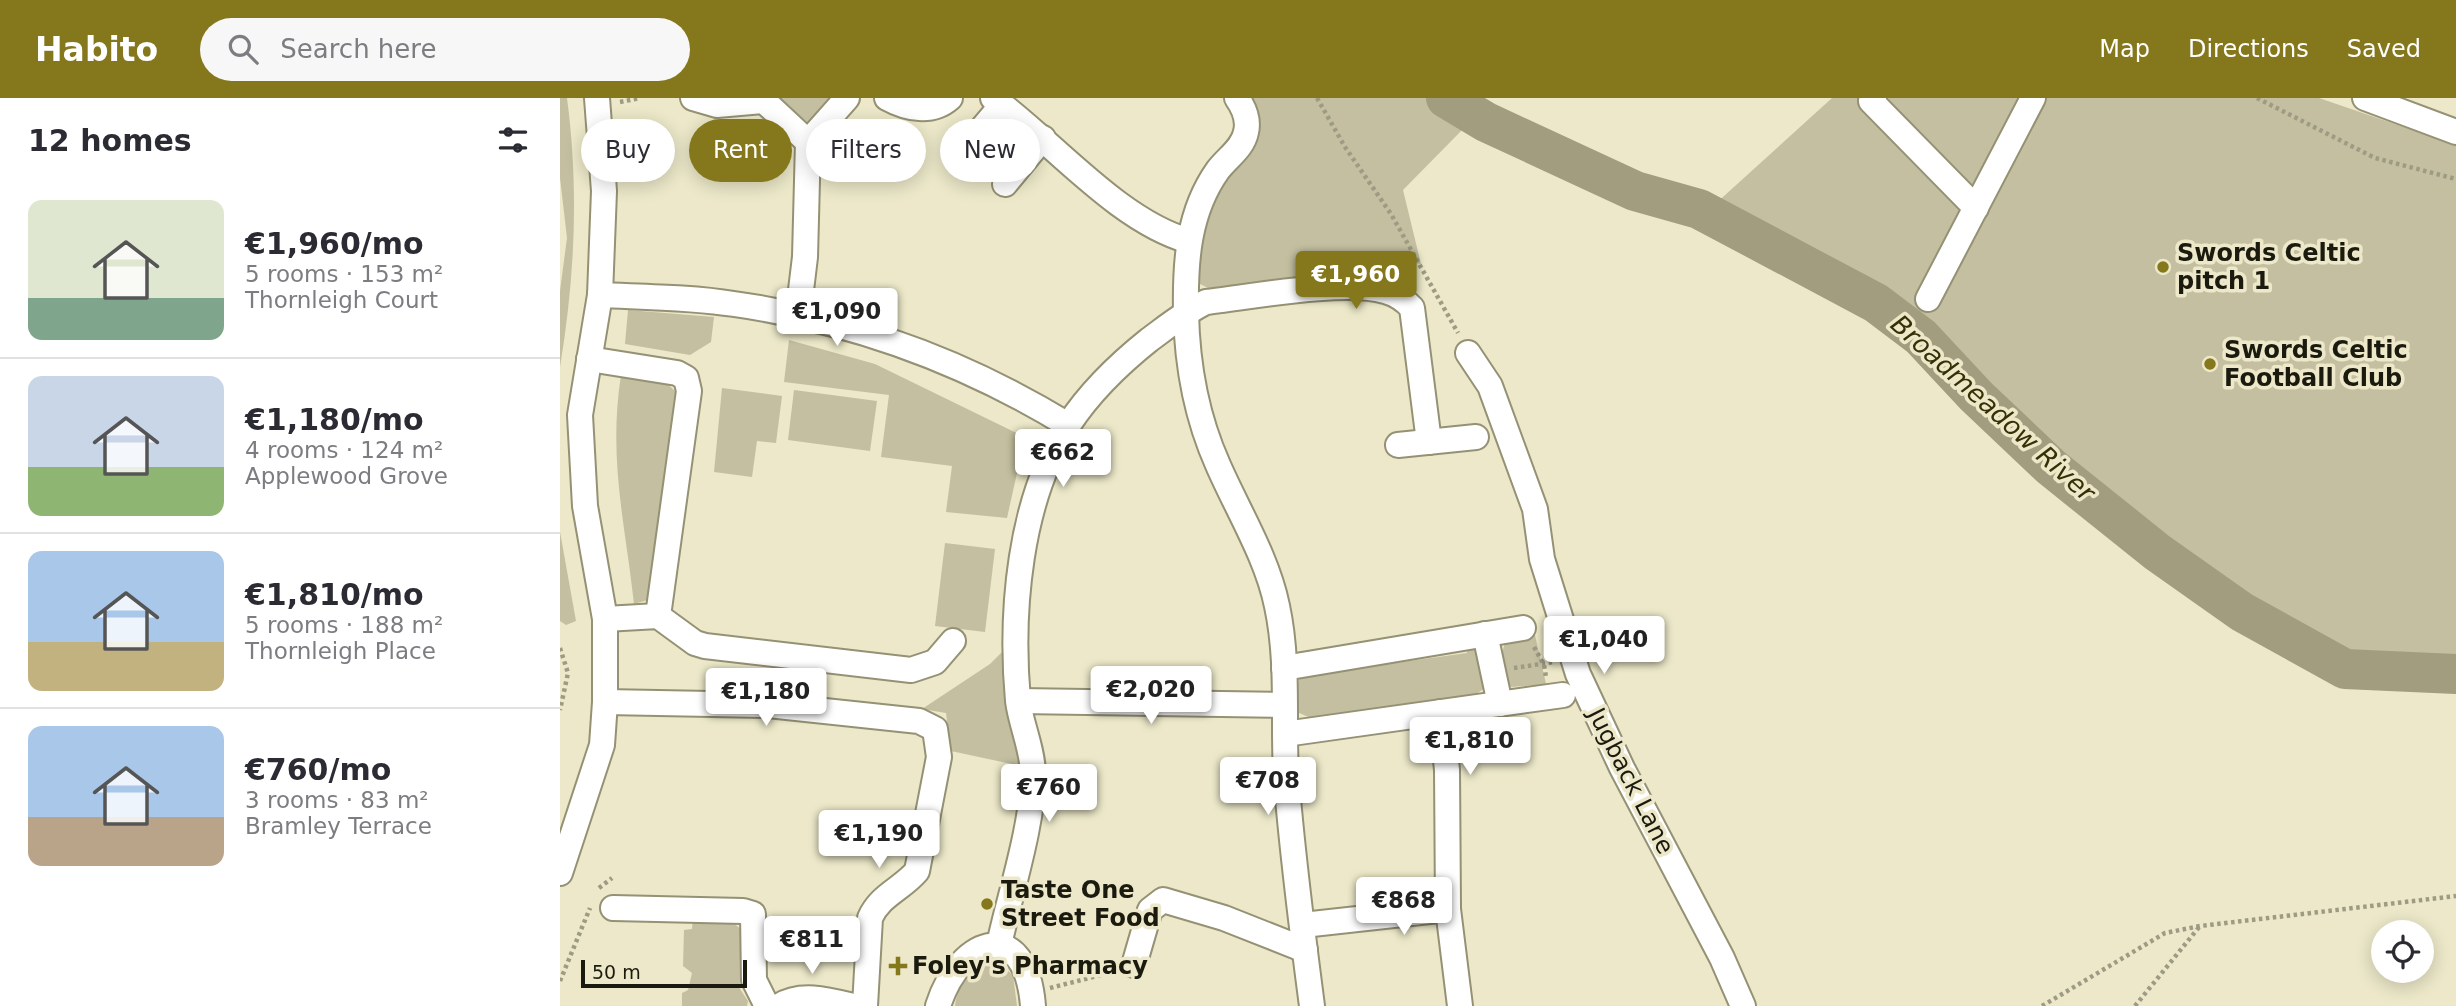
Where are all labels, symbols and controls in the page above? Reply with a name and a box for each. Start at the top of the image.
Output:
search box [200,18,690,81]
text: Habito [35,30,158,69]
icon: search [224,30,262,68]
text: Search here [280,34,436,64]
text: Map [2099,35,2150,63]
text: Directions [2188,35,2309,63]
text: Saved [2347,35,2421,63]
chip: Buy [581,119,675,182]
chip: Rent [689,119,792,182]
chip: Filters [806,119,926,182]
chip: New [940,119,1040,182]
icon: filters [494,121,532,159]
text: 12 homes [28,123,192,158]
text: €1,960/mo [245,226,424,261]
icon: home [84,228,168,312]
place label: Swords Celtic pitch 1 [2177,239,2361,295]
pin: €1,960 [1299,252,1413,311]
marker: Swords Celtic pitch 1 [2155,259,2171,275]
text: 5 rooms · 153 m² [245,261,443,287]
text: €1,960 [1312,261,1400,287]
text: Thornleigh Court [245,287,438,313]
pin: €1,090 [780,288,894,348]
text: €1,090 [793,298,881,324]
water label: Broadmeadow River [1885,309,2103,509]
place label: Swords Celtic Football Club [2224,336,2408,392]
marker: Swords Celtic Football Club [2202,356,2218,372]
text: €1,180/mo [245,402,424,437]
icon: home [84,404,168,488]
pin: €662 [1022,430,1104,489]
text: 4 rooms · 124 m² [245,437,443,463]
text: €662 [1031,439,1095,465]
text: Applewood Grove [245,463,448,489]
text: €1,810/mo [245,577,424,612]
icon: home [84,579,168,663]
text: 5 rooms · 188 m² [245,612,443,638]
pin: €1,040 [1547,616,1661,676]
text: €1,040 [1560,626,1648,652]
text: Thornleigh Place [245,638,436,664]
pin: €2,020 [1094,666,1208,726]
pin: €1,180 [709,668,823,728]
text: €2,020 [1107,676,1195,702]
text: €1,180 [722,678,810,704]
street label: Jugback Lane [1581,701,1680,859]
pin: €1,810 [1413,718,1527,777]
text: €1,810 [1426,727,1514,753]
text: €760/mo [245,752,391,787]
icon: home [84,754,168,838]
pin: €708 [1227,758,1309,817]
pin: €760 [1008,764,1090,824]
text: €708 [1236,767,1300,793]
text: €760 [1017,774,1081,800]
text: 3 rooms · 83 m² [245,787,429,813]
pin: €1,190 [822,810,936,870]
text: Bramley Terrace [245,813,432,839]
text: €1,190 [835,820,923,846]
place label: Taste One Street Food [1001,876,1160,932]
pin: €868 [1363,878,1445,937]
text: €868 [1372,887,1436,913]
marker: Taste One Street Food [979,896,995,912]
pin: €811 [771,916,853,976]
map controls [2371,920,2434,983]
button: locate [2371,920,2434,983]
text: €811 [780,926,844,952]
place label: Foley's Pharmacy [912,952,1148,980]
scale bar [581,957,747,989]
marker: Foley's Pharmacy [890,958,906,974]
text: 50 m [592,961,641,983]

